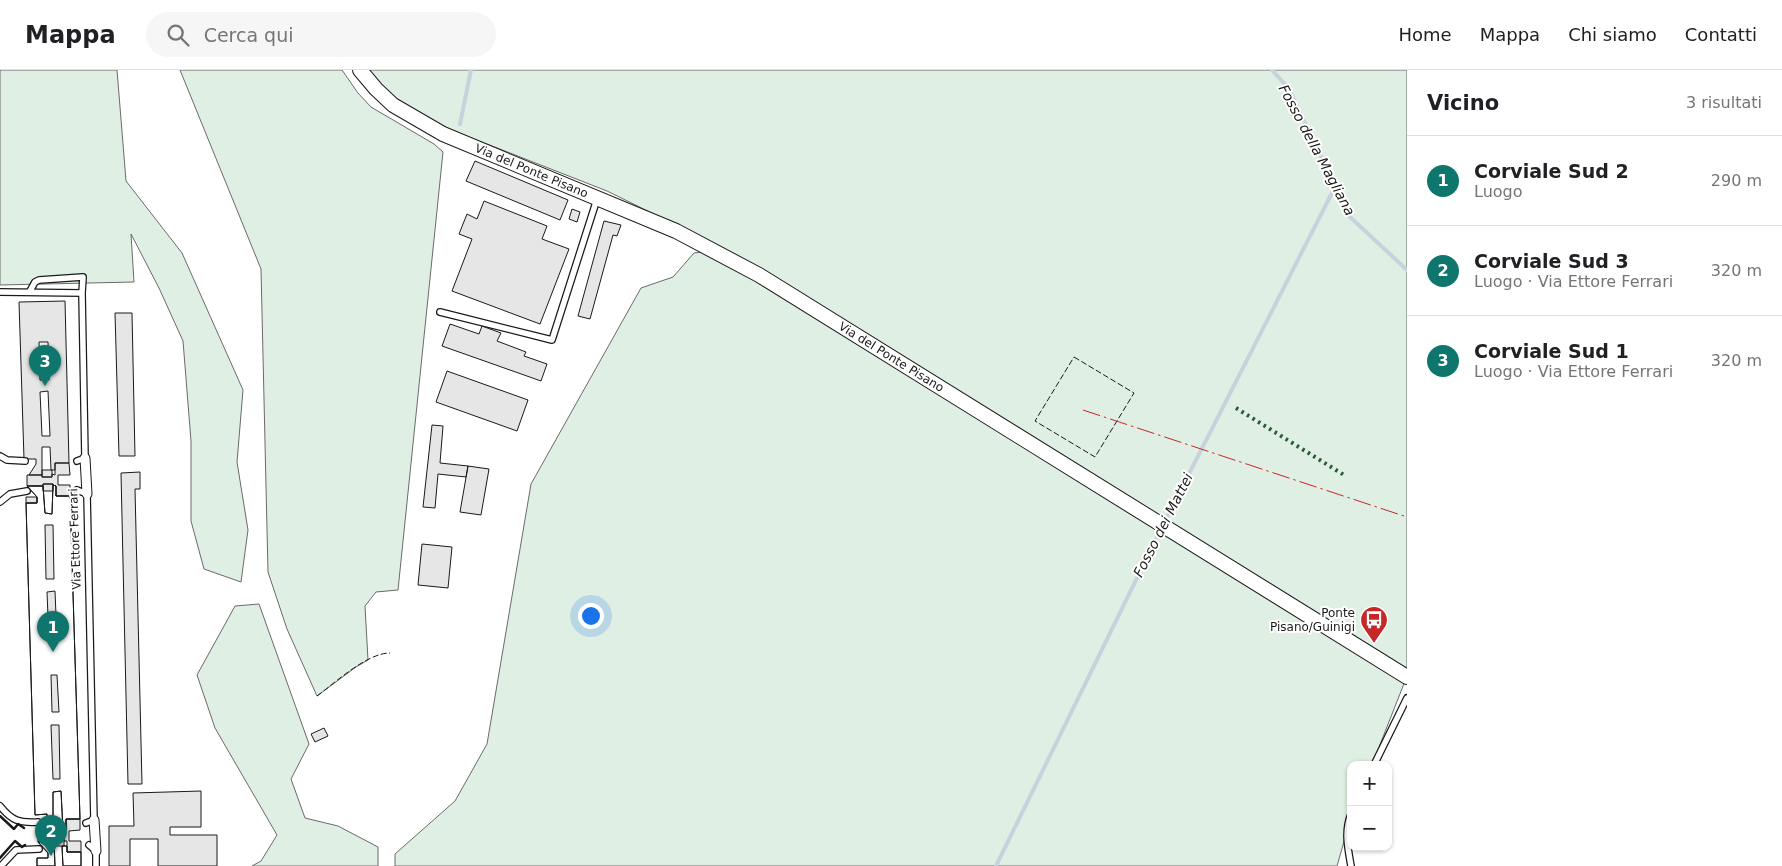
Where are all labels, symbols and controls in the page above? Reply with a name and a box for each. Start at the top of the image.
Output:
search box [146,12,496,57]
text: Mappa [25,21,116,49]
icon: search [164,21,192,49]
text: Cerca qui [204,24,294,46]
text: Home [1399,24,1452,45]
text: Mappa [1480,24,1540,45]
text: Chi siamo [1568,24,1657,45]
text: Contatti [1685,24,1757,45]
water label: Fosso della Magliana [1276,82,1358,218]
text: Vicino [1427,91,1499,115]
text: 3 risultati [1686,93,1762,112]
street label: Via del Ponte Pisano [473,141,590,201]
text: Corviale Sud 2 [1474,160,1629,182]
text: 1 [1437,171,1449,190]
text: 290 m [1711,171,1762,190]
text: Luogo [1474,182,1523,201]
text: Corviale Sud 3 [1474,250,1629,272]
text: 2 [1437,261,1449,280]
text: 320 m [1711,261,1762,280]
text: Luogo · Via Ettore Ferrari [1474,272,1673,291]
street label: Via del Ponte Pisano [836,319,947,395]
text: Corviale Sud 1 [1474,340,1629,362]
pin: 3 [29,345,61,386]
text: 3 [1437,351,1449,370]
text: 320 m [1711,351,1762,370]
text: Luogo · Via Ettore Ferrari [1474,362,1673,381]
water label: Fosso dei Mattei [1130,470,1196,580]
street label: Via Ettore Ferrari [66,488,84,590]
your location [578,603,604,629]
bus stop icon: Ponte Pisano/Guinigi [1359,605,1389,644]
place label: Ponte Pisano/Guinigi [1270,606,1355,634]
pin: 1 [37,611,69,652]
map controls [1347,761,1392,851]
button: + [1347,761,1392,806]
button: − [1347,806,1392,851]
pin: 2 [35,815,67,856]

